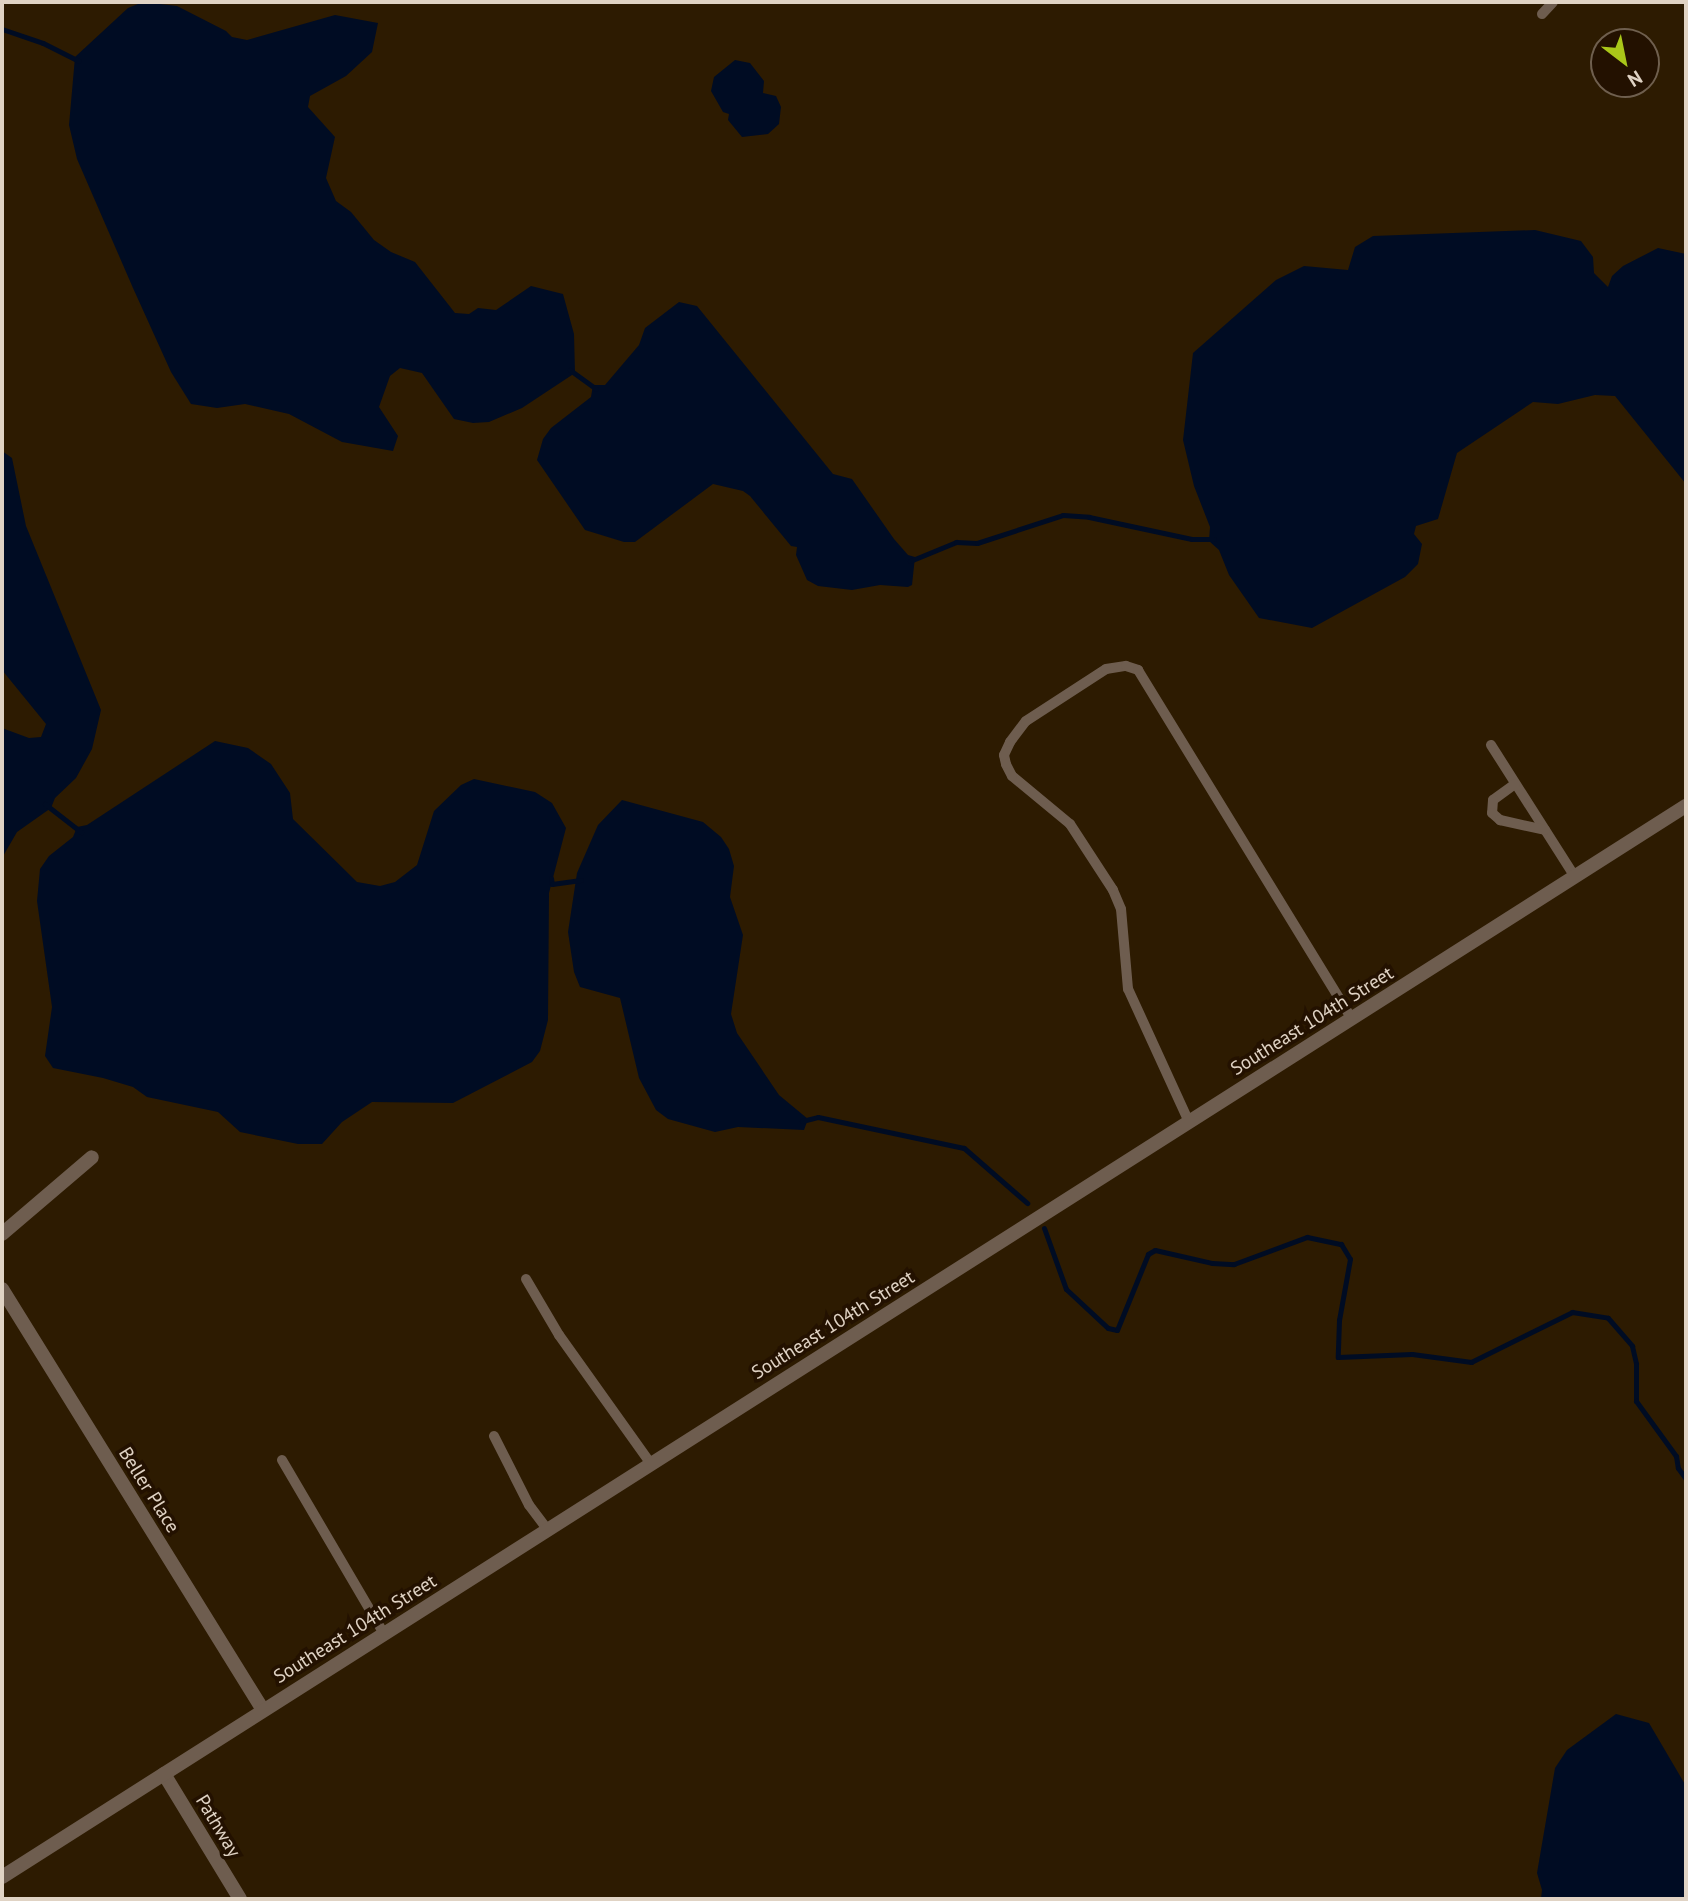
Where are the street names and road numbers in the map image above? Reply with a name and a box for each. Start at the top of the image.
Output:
street label: Southeast 104th Street [1226,962,1398,1080]
street label: Southeast 104th Street [747,1266,919,1384]
street label: Beller Place [114,1443,184,1537]
street label: Southeast 104th Street [269,1570,441,1688]
street label: Pathway [191,1791,245,1861]

